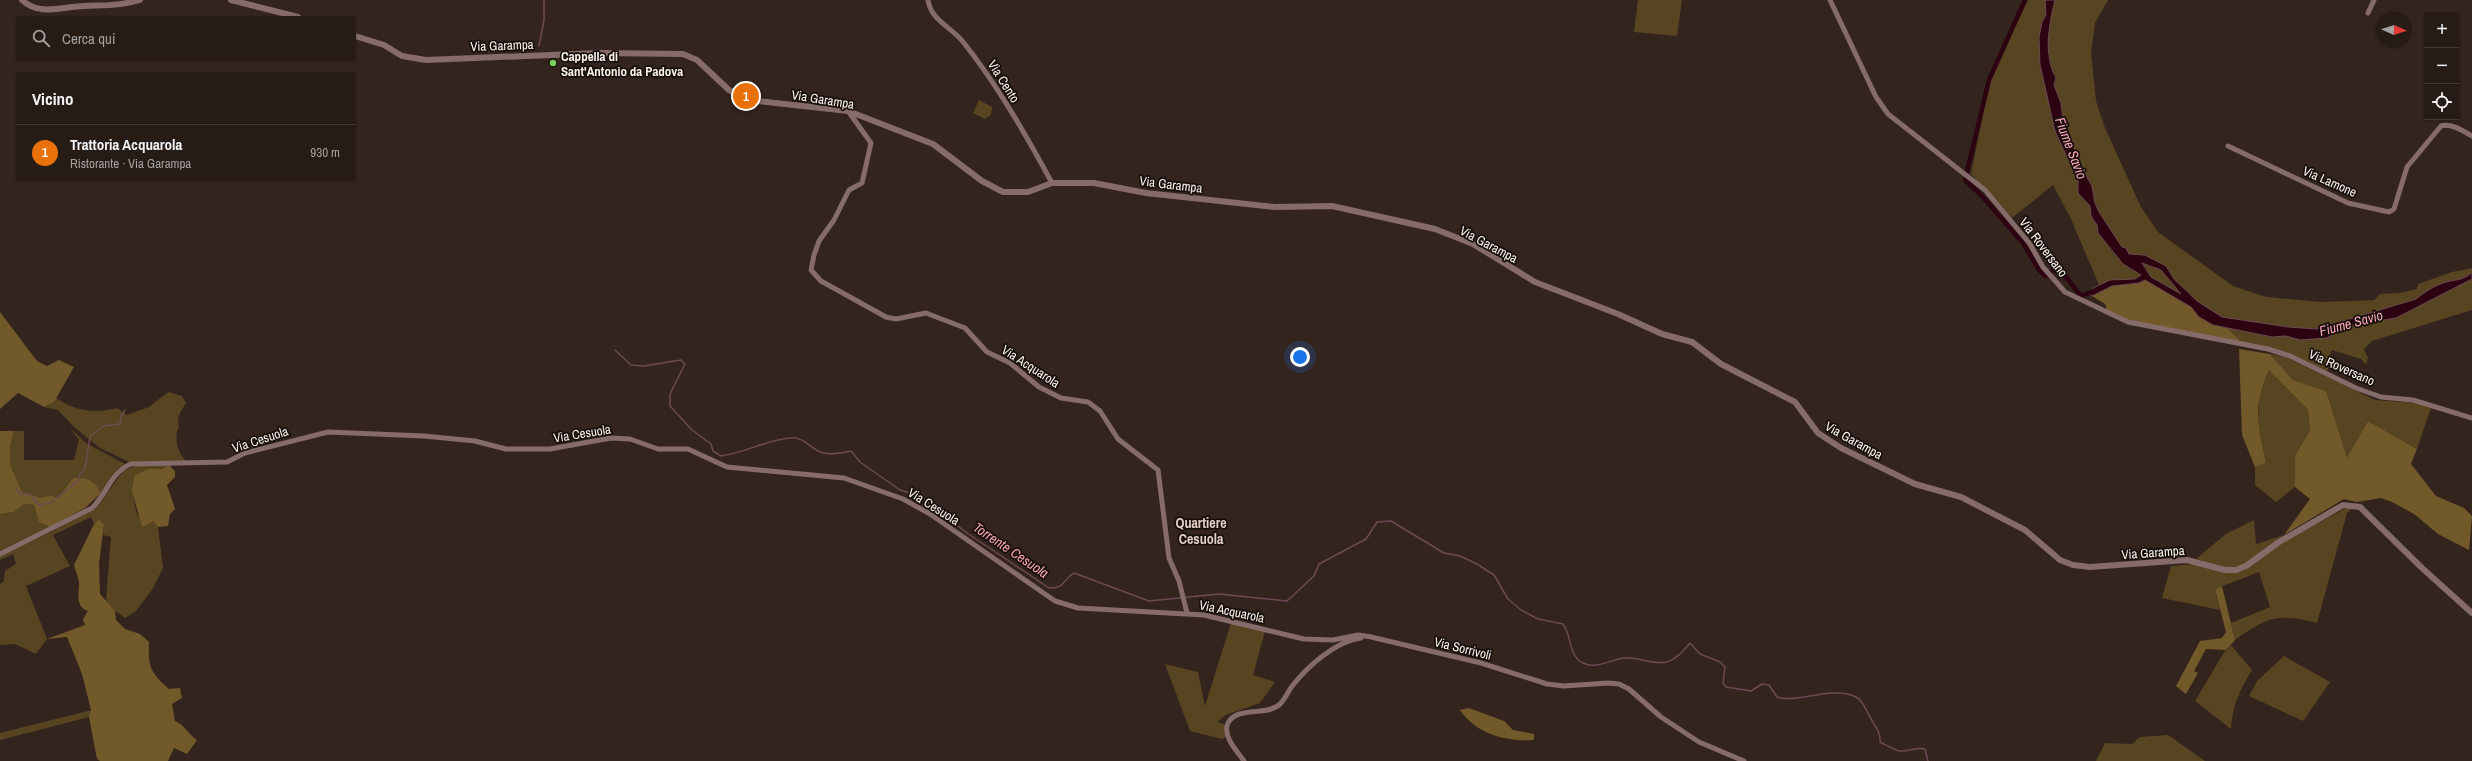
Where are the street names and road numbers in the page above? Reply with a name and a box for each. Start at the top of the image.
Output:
street label: Via Garampa [470,36,534,55]
street label: Via Cento [984,57,1023,106]
street label: Via Garampa [790,86,856,113]
street label: Via Lamone [2300,162,2359,201]
street label: Via Garampa [1139,172,1203,197]
street label: Via Roversano [2016,214,2072,281]
street label: Via Garampa [1457,222,1521,267]
street label: Via Acquarola [998,341,1063,392]
street label: Via Roversano [2306,345,2377,390]
street label: Via Garampa [1822,418,1886,463]
street label: Via Cesuola [552,421,612,446]
street label: Via Cesuola [230,422,290,457]
street label: Via Cesuola [905,484,963,529]
street label: Via Garampa [2121,542,2185,563]
street label: Via Acquarola [1198,596,1266,627]
street label: Via Sorrivoli [1432,633,1493,664]

